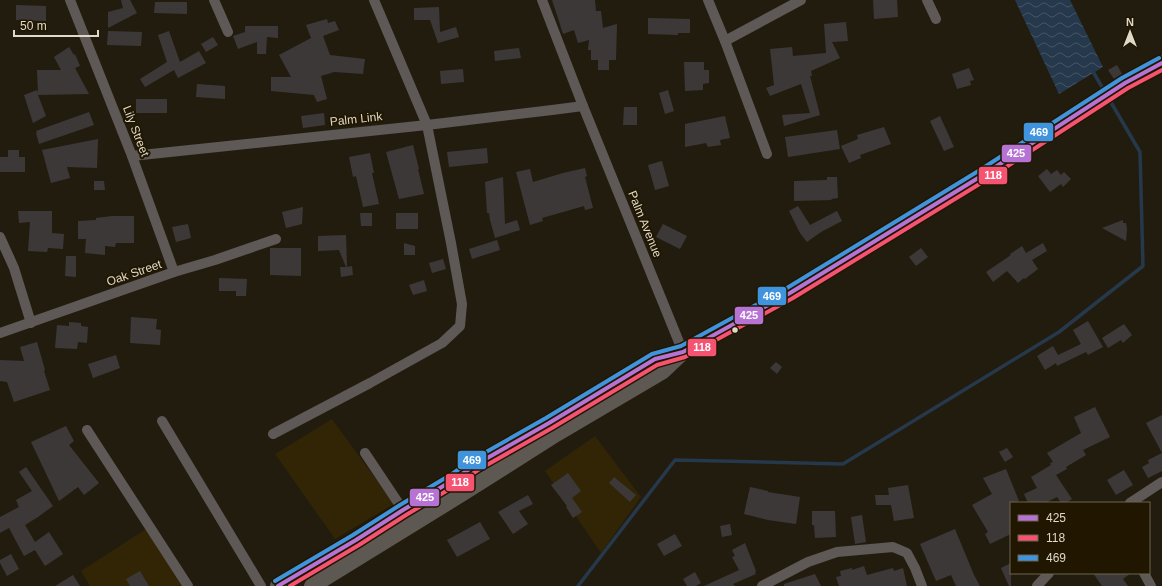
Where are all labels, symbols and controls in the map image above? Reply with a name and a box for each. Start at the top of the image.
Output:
scale bar [14,12,98,38]
north arrow [1110,12,1150,52]
text: N [1126,16,1134,28]
text: 50 m [20,19,47,33]
street label: Lily Street [120,104,152,159]
street label: Palm Link [329,109,384,129]
line badge: 469 [1023,122,1054,142]
text: 469 [1030,126,1048,138]
line badge: 425 [1001,144,1032,163]
text: 425 [1007,147,1025,159]
line badge: 118 [978,166,1008,185]
text: 118 [984,169,1002,181]
street label: Palm Avenue [625,189,665,260]
street label: Oak Street [105,257,164,289]
line badge: 469 [757,286,787,306]
text: 469 [763,290,781,302]
line badge: 425 [734,306,764,325]
text: 425 [740,309,758,321]
unlabelled marker [730,325,740,335]
line badge: 118 [687,338,717,357]
text: 118 [693,341,711,353]
line badge: 469 [457,450,487,470]
text: 469 [463,454,481,466]
line badge: 118 [445,473,475,492]
text: 118 [451,476,469,488]
line badge: 425 [409,488,440,507]
text: 425 [416,491,434,503]
legend [1010,502,1150,574]
text: 425 [1046,511,1066,525]
text: 118 [1046,531,1065,545]
text: 469 [1046,551,1066,565]

